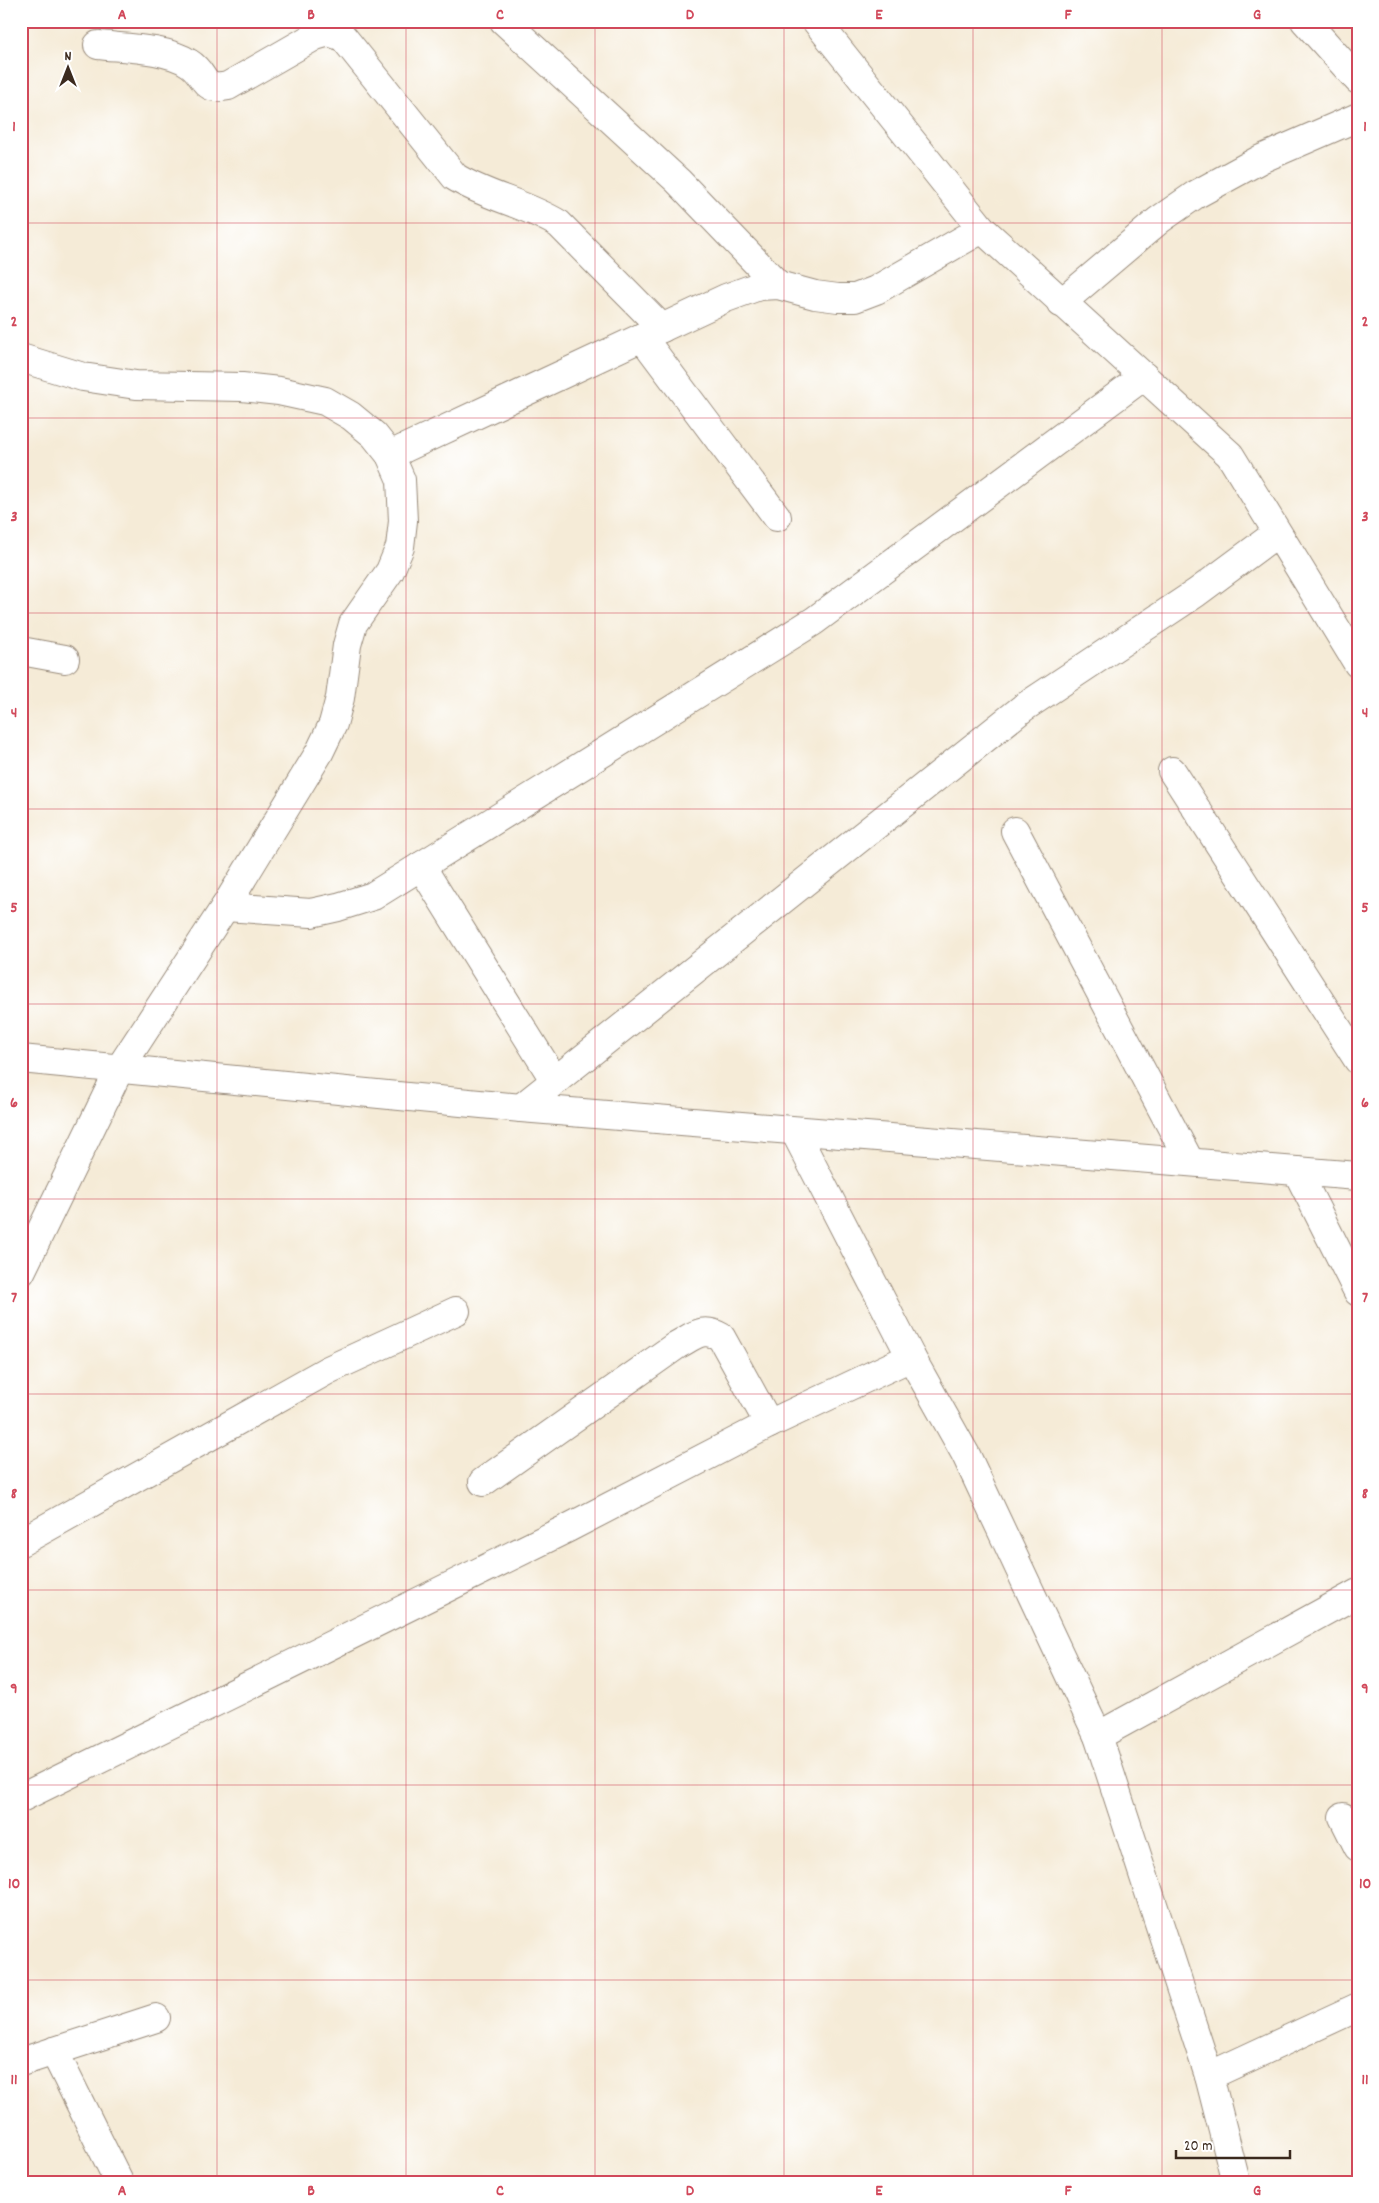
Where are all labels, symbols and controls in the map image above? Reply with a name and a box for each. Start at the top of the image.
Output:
text: A [118,4,127,27]
text: B [307,4,315,27]
text: C [496,4,504,27]
text: D [686,4,695,27]
text: E [875,4,883,27]
text: F [1064,4,1072,27]
text: G [1253,4,1261,27]
north arrow [42,42,92,92]
text: N [65,47,72,67]
text: 1 [12,116,16,139]
text: 1 [1363,116,1367,139]
text: 2 [11,311,18,334]
text: 2 [1362,311,1369,334]
text: 3 [10,506,18,529]
text: 3 [1361,506,1369,529]
text: 4 [11,702,17,725]
text: 4 [1362,702,1368,725]
text: 5 [10,897,18,920]
text: 5 [1361,897,1369,920]
text: 6 [10,1092,18,1115]
text: 6 [1361,1092,1369,1115]
text: 7 [11,1287,17,1310]
text: 7 [1362,1287,1368,1310]
text: 8 [11,1483,18,1506]
text: 8 [1362,1483,1369,1506]
text: 9 [10,1678,18,1701]
text: 9 [1361,1678,1369,1701]
text: 10 [8,1873,20,1896]
text: 10 [1359,1873,1371,1896]
text: 11 [10,2069,18,2092]
text: 11 [1361,2069,1369,2092]
scale bar [1176,2128,1290,2160]
text: 20 m [1184,2136,1212,2158]
text: A [118,2180,127,2203]
text: B [307,2180,315,2203]
text: C [496,2180,504,2203]
text: D [686,2180,695,2203]
text: E [875,2180,883,2203]
text: F [1064,2180,1072,2203]
text: G [1253,2180,1261,2203]

